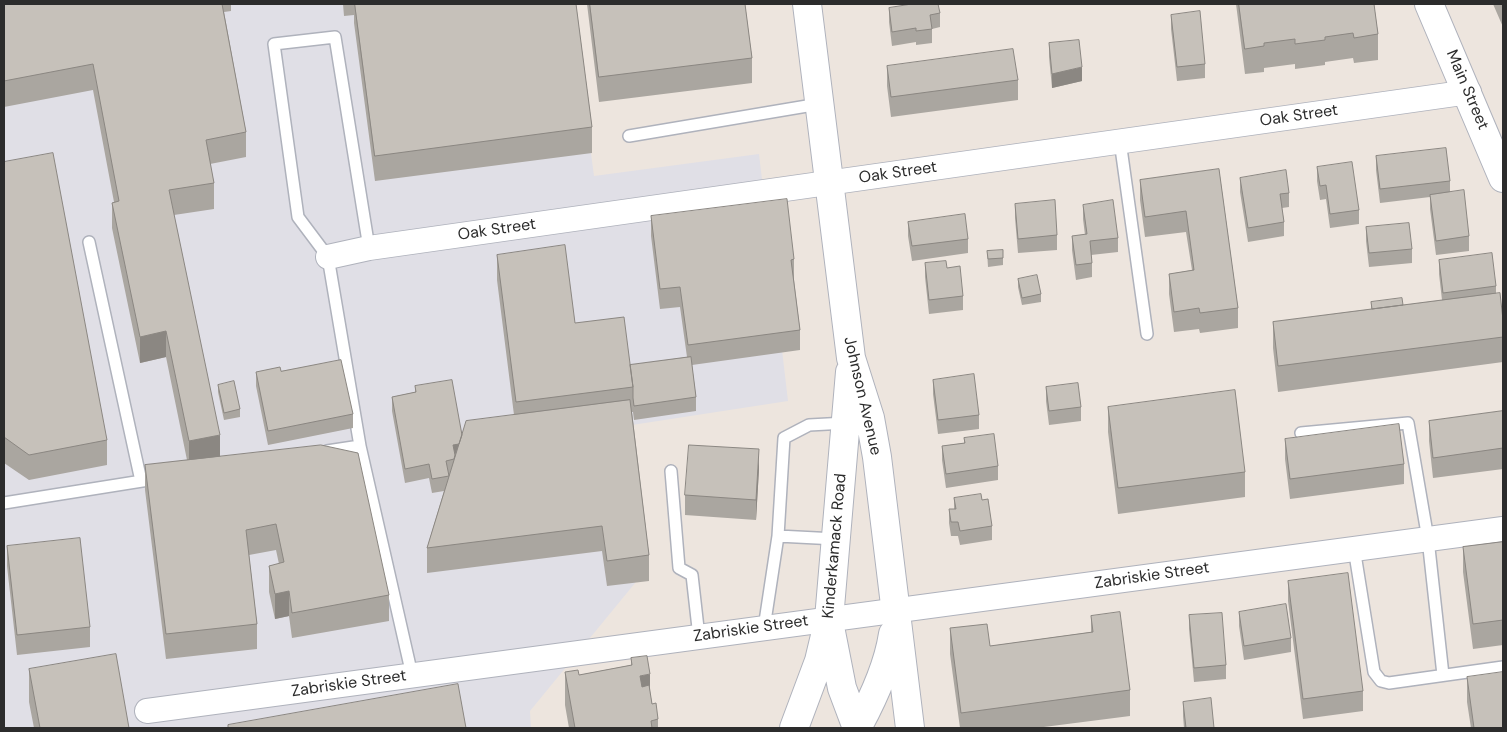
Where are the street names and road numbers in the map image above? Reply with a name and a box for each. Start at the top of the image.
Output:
street label: Main Street [1442,47,1492,133]
street label: Oak Street [1259,101,1339,131]
street label: Oak Street [858,158,938,188]
street label: Oak Street [457,215,537,245]
street label: Johnson Avenue [839,335,885,457]
street label: Kinderkamack Road [819,473,851,619]
street label: Zabriskie Street [1093,558,1211,594]
street label: Zabriskie Street [692,611,810,647]
street label: Zabriskie Street [290,666,408,702]

